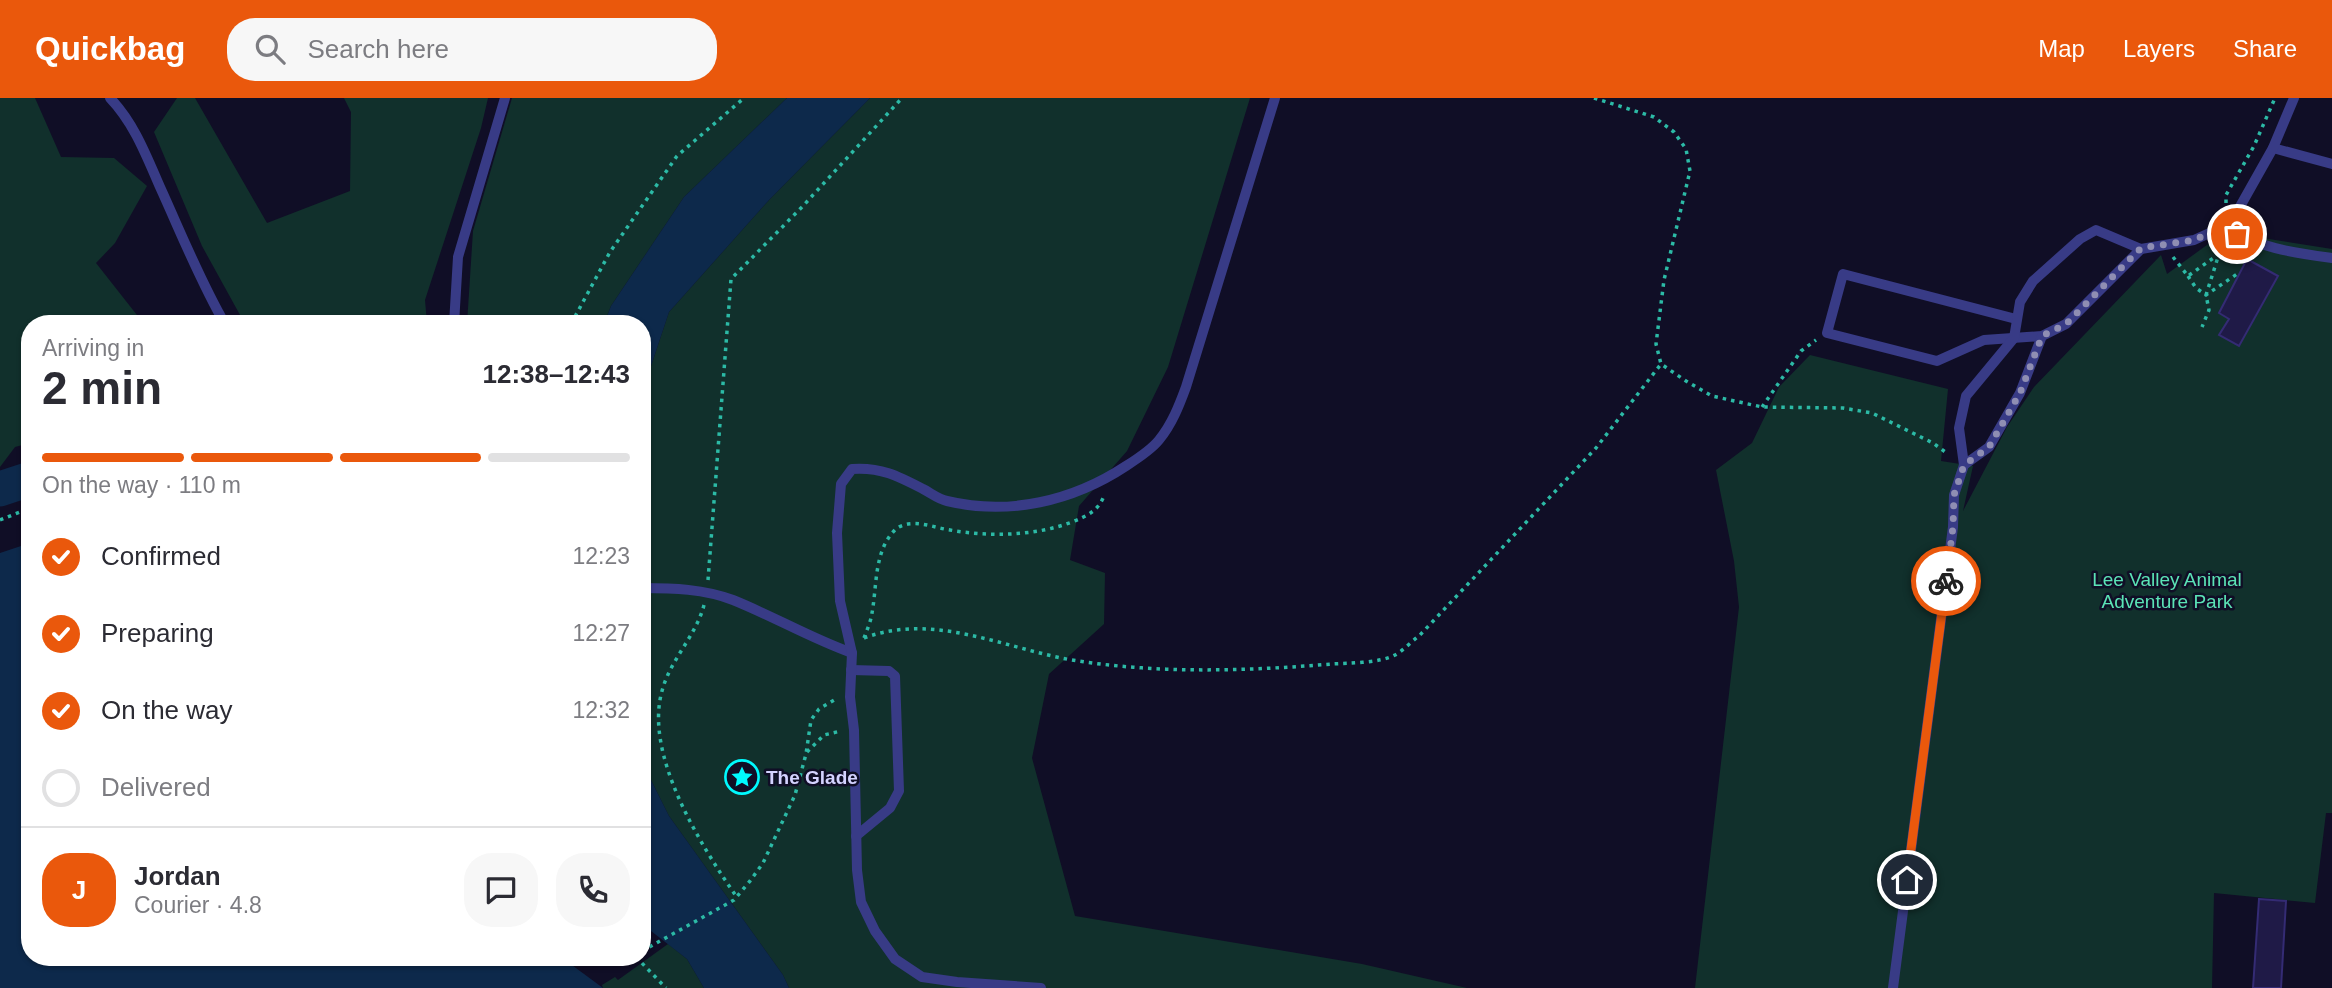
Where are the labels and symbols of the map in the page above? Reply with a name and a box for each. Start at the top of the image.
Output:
pin [2207,204,2267,264]
courier [1911,546,1981,616]
park label: Lee Valley Animal Adventure Park [2092,569,2242,612]
place icon: The Glade [723,758,761,796]
place label: The Glade [766,767,858,788]
pin [1877,850,1937,910]

